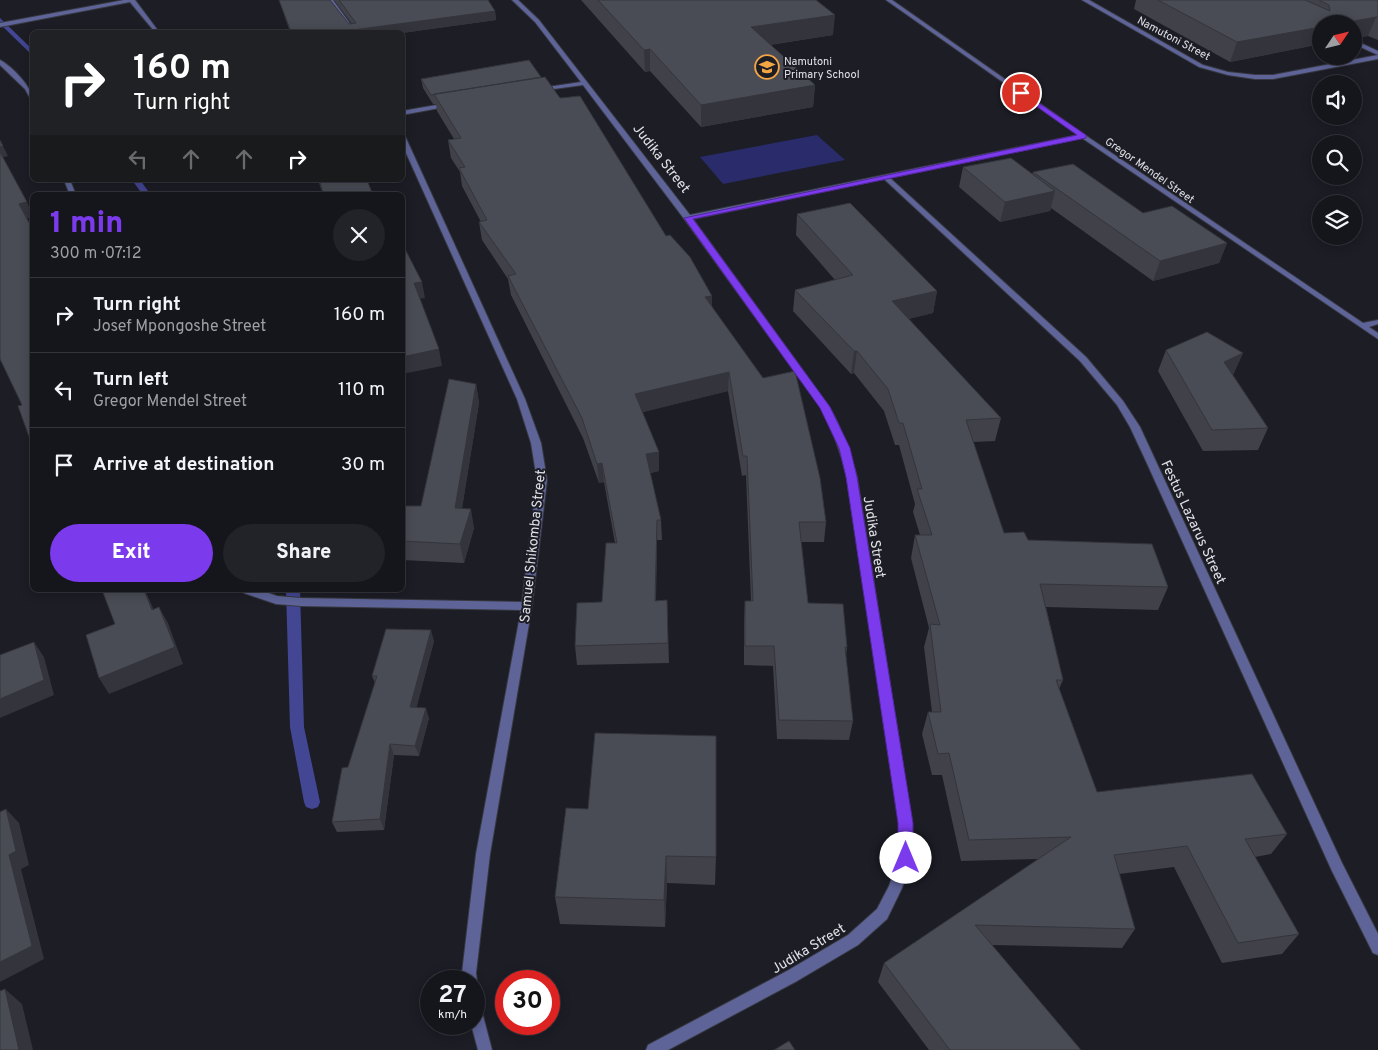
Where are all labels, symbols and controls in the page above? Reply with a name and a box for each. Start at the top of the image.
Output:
street label: Namutoni Street [1135,14,1213,64]
north arrow [1312,15,1362,65]
map controls [1312,15,1362,245]
text: 160 m [133,47,231,91]
icon: right [50,50,115,115]
school or university icon: Namutoni Primary School [754,54,780,80]
place label: Namutoni Primary School [784,55,860,82]
pin [1000,72,1042,114]
button: sound [1312,75,1362,125]
icon: arrive [1007,79,1035,107]
text: Turn right [133,90,230,117]
street label: Judika Street [629,121,693,197]
street label: Gregor Mendel Street [1102,135,1197,207]
button: search [1312,135,1362,185]
icon: left [124,145,152,173]
icon: ahead [177,145,205,173]
icon: ahead [230,145,258,173]
icon: right [283,145,311,173]
button: layers [1312,195,1362,245]
text: 1 min [50,206,123,243]
button: close [333,209,385,261]
text: 300 m · 07:12 [50,244,142,264]
text: Turn right [93,293,181,317]
icon: right [50,301,78,329]
text: 160 m [334,303,385,327]
text: Josef Mpongoshe Street [93,317,266,337]
text: Turn left [93,368,169,392]
icon: left [50,376,78,404]
text: 110 m [338,378,385,402]
text: Gregor Mendel Street [93,392,247,412]
icon: arrive [50,451,78,479]
text: Arrive at destination [93,453,274,477]
text: 30 m [341,453,385,477]
street label: Festus Lazarus Street [1156,458,1229,587]
street label: Samuel Shikomba Street [517,469,550,624]
street label: Judika Street [859,495,888,580]
button: Exit [50,524,213,582]
button: Share [223,524,385,582]
position arrow [879,831,931,883]
street label: Judika Street [769,921,849,978]
speed limit sign: 30 [495,970,560,1035]
text: 27 [438,980,467,1012]
text: km/h [438,1007,467,1023]

